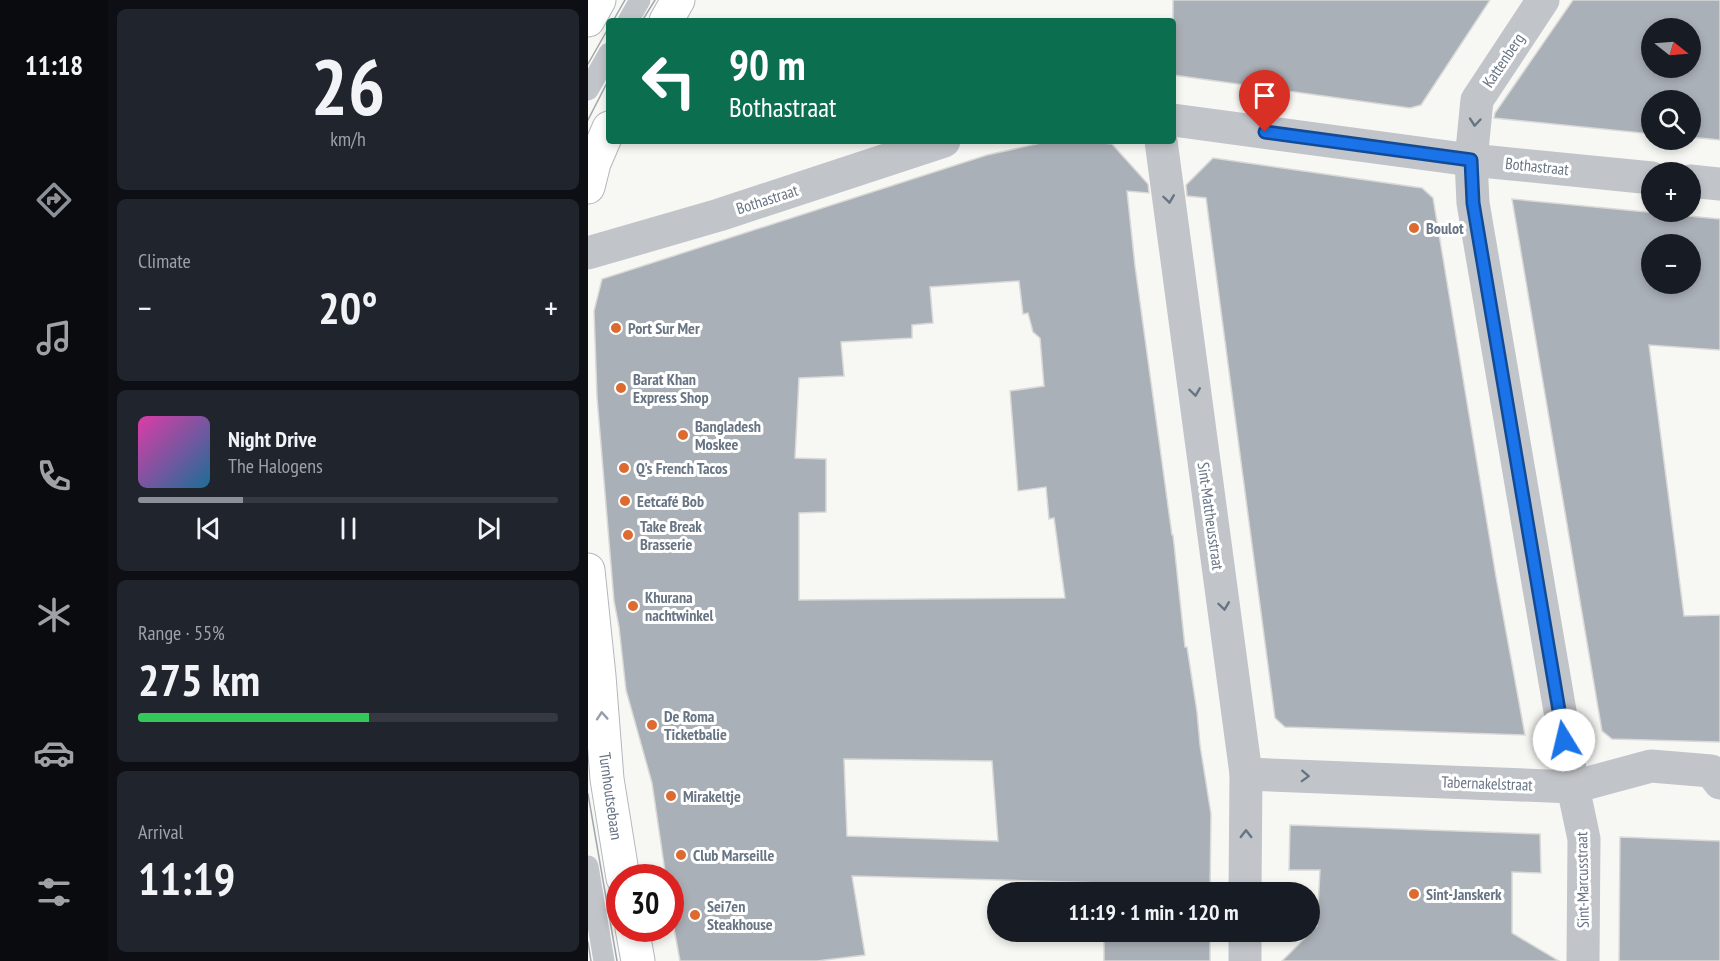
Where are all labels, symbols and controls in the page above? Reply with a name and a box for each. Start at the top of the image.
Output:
north arrow [1641,18,1701,78]
map controls [1641,18,1701,294]
street label: Kattenberg [1478,29,1528,91]
text: 26 [311,36,385,137]
text: 90 m [729,37,806,92]
icon: left [630,42,708,120]
text: 11:18 [25,48,83,82]
pin [1239,70,1290,132]
icon: arrive [1248,79,1281,112]
text: Bothastraat [729,90,836,124]
button: search [1641,90,1701,150]
one-way arrow [1469,118,1482,127]
text: km/h [330,126,366,152]
street label: Bothastraat [1504,153,1570,179]
button: + [1641,162,1701,222]
icon: directions [33,179,75,221]
street label: Bothastraat [734,179,801,218]
one-way arrow [1162,194,1174,204]
place label: Boulot [1426,218,1464,238]
marker: Boulot [1407,221,1421,235]
button: − [1641,234,1701,294]
text: Climate [138,248,191,274]
text: 20° [318,278,378,336]
text: − [138,286,152,329]
text: + [544,286,558,329]
icon: music [33,317,75,359]
place label: Port Sur Mer [628,318,700,338]
marker: Port Sur Mer [609,321,623,335]
place label: Barat Khan Express Shop [633,369,709,407]
marker: Barat Khan Express Shop [614,381,628,395]
one-way arrow [1188,388,1200,397]
place label: Bangladesh Moskee [695,416,761,454]
text: Night Drive [228,425,317,453]
marker: Bangladesh Moskee [676,428,690,442]
text: The Halogens [228,453,323,479]
icon: phone [33,455,75,497]
place label: Q's French Tacos [636,458,728,478]
marker: Q's French Tacos [617,461,631,475]
street label: Sint-Mattheusstraat [1194,461,1229,572]
place label: Eetcafé Bob [637,491,704,511]
marker: Eetcafé Bob [618,494,632,508]
icon: previous [192,512,225,545]
icon: pause [332,512,365,545]
icon: next [472,512,505,545]
place label: Take Break Brasserie [640,516,702,554]
marker: Take Break Brasserie [621,528,635,542]
place label: Khurana nachtwinkel [645,587,714,625]
icon: climate [33,594,75,636]
marker: Khurana nachtwinkel [626,599,640,613]
one-way arrow [1217,602,1229,611]
text: Range · 55% [138,620,225,646]
text: 275 km [138,650,260,708]
place label: De Roma Ticketbalie [664,706,727,744]
position arrow [1532,708,1596,772]
one-way arrow [595,711,608,720]
marker: De Roma Ticketbalie [645,718,659,732]
icon: car [33,732,75,774]
street label: Turnhoutsebaan [595,751,627,841]
one-way arrow [1300,769,1309,782]
street label: Tabernakelstraat [1441,771,1534,795]
place label: Mirakeltje [683,786,741,806]
marker: Mirakeltje [664,789,678,803]
text: Arrival [138,819,183,845]
one-way arrow [1240,830,1252,839]
street label: Sint-Marcusstraat [1571,831,1593,928]
place label: Club Marseille [693,845,774,865]
marker: Club Marseille [674,848,688,862]
text: 11:19 [138,849,235,907]
speed limit sign: 30 [606,864,684,942]
icon: filters [33,871,75,913]
place label: Sint-Janskerk [1426,884,1502,904]
marker: Sint-Janskerk [1407,887,1421,901]
place label: Sei7en Steakhouse [707,896,773,934]
text: 11:19 · 1 min · 120 m [1068,898,1239,926]
marker: Sei7en Steakhouse [688,908,702,922]

